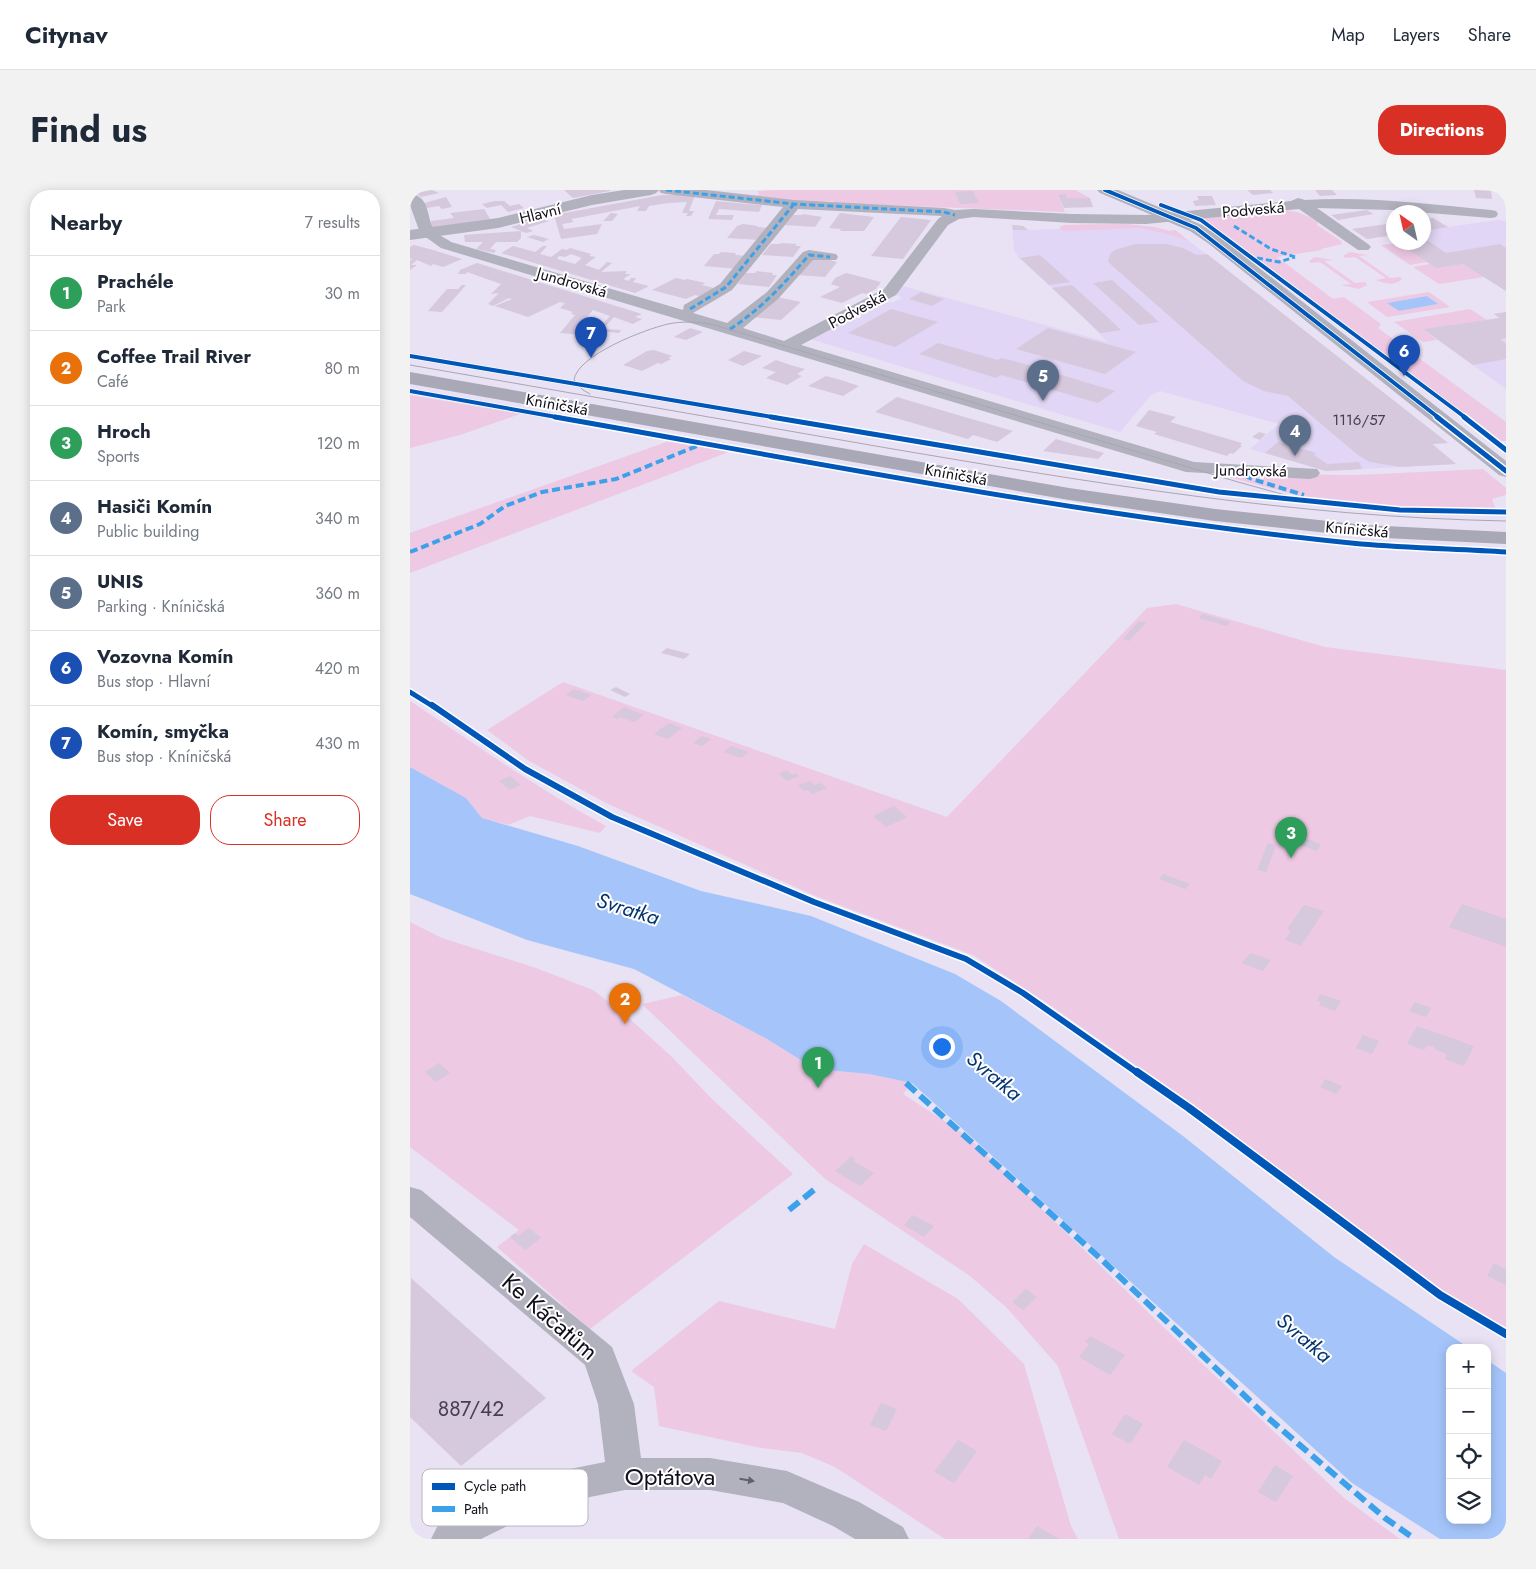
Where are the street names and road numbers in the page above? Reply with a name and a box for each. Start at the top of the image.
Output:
street label: Podveská [1221,195,1285,224]
street label: Hlavní [517,197,564,230]
street label: Jundrovská [532,261,610,303]
street label: Podveská [824,285,890,334]
street label: Kníničská [524,388,590,421]
street label: Kníničská [923,458,989,491]
street label: Jundrovská [1213,458,1287,483]
street label: Kníničská [1325,515,1389,544]
street label: Ke Káčatům [494,1265,606,1368]
street label: Optátova [625,1459,715,1494]

